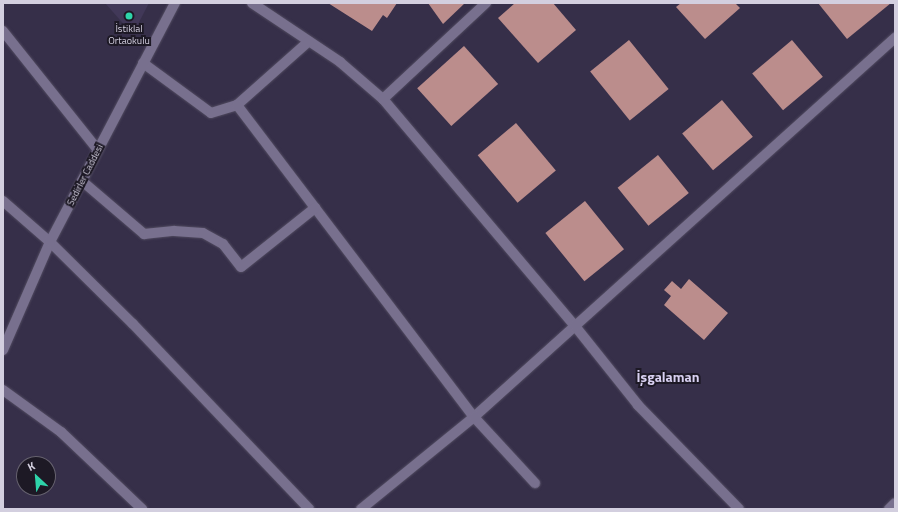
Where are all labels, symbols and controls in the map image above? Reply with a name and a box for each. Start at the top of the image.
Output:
marker: İstiklal Ortaokulu [124,11,134,21]
place label: İstiklal Ortaokulu [108,22,150,46]
street label: Sedirler Caddesi [64,142,106,208]
district label: İşgalaman [637,369,699,385]
north arrow [16,456,56,496]
text: K [25,457,38,475]

